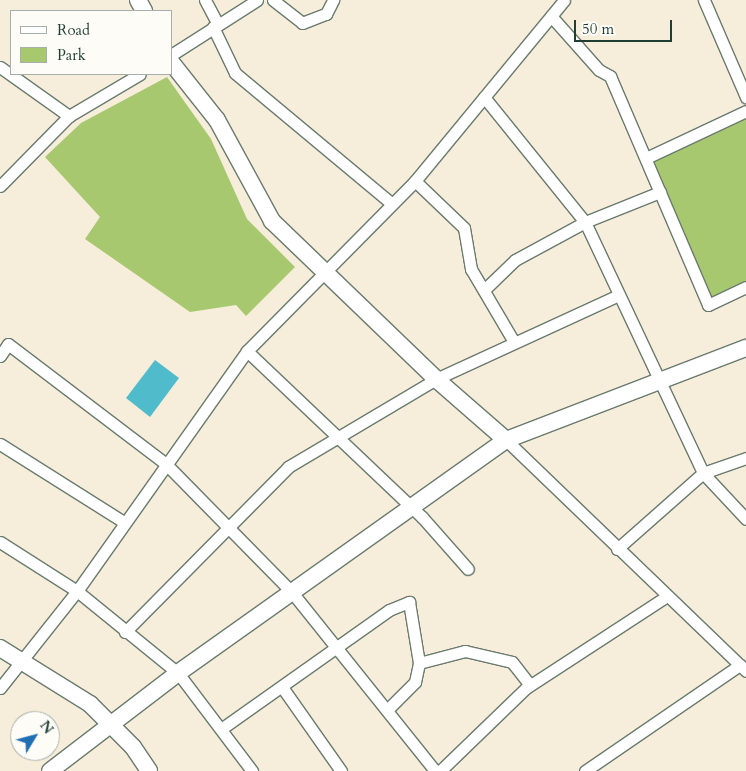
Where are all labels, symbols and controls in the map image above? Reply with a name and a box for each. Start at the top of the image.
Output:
legend [10,10,172,75]
scale bar [576,10,674,42]
text: 50 m [582,19,614,39]
text: Road [57,20,90,40]
text: Park [57,45,86,65]
north arrow [10,711,60,761]
text: N [35,717,58,738]

